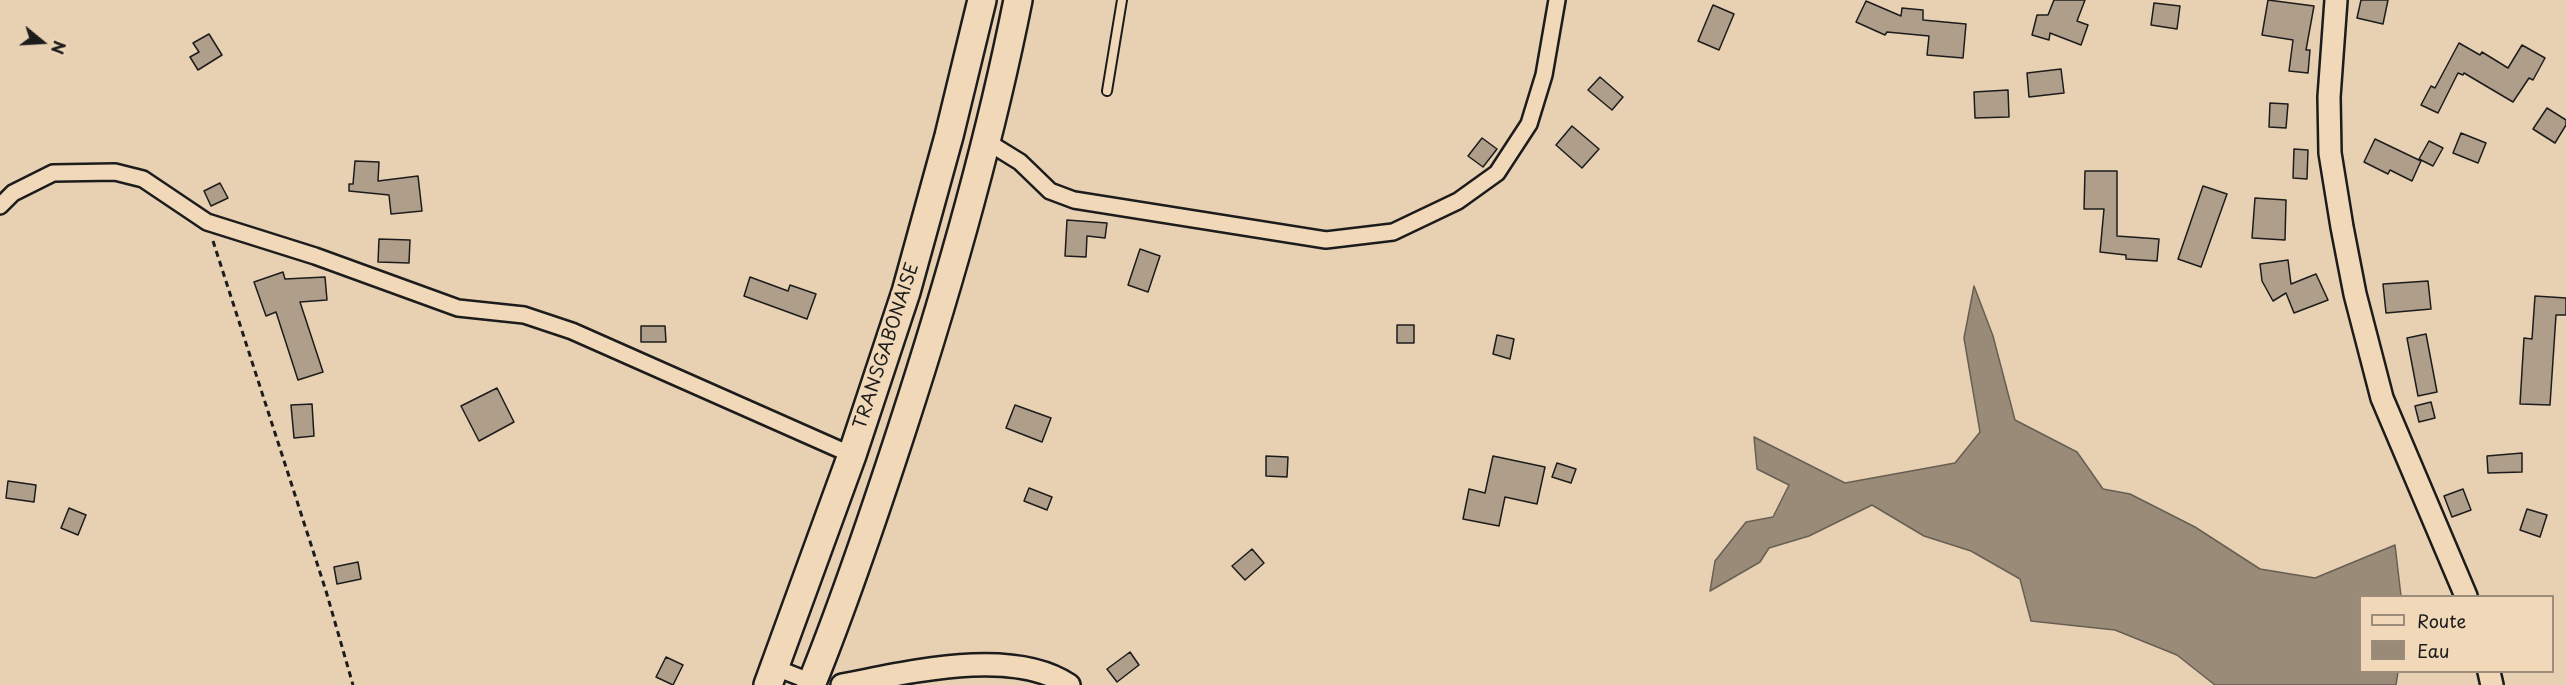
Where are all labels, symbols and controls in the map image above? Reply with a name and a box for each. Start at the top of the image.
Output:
north arrow [12,12,72,72]
text: N [46,38,72,57]
street label: TRANSGABONAISE [850,260,924,432]
legend [2359,595,2554,673]
text: Route [2417,607,2466,634]
text: Eau [2417,637,2449,664]

